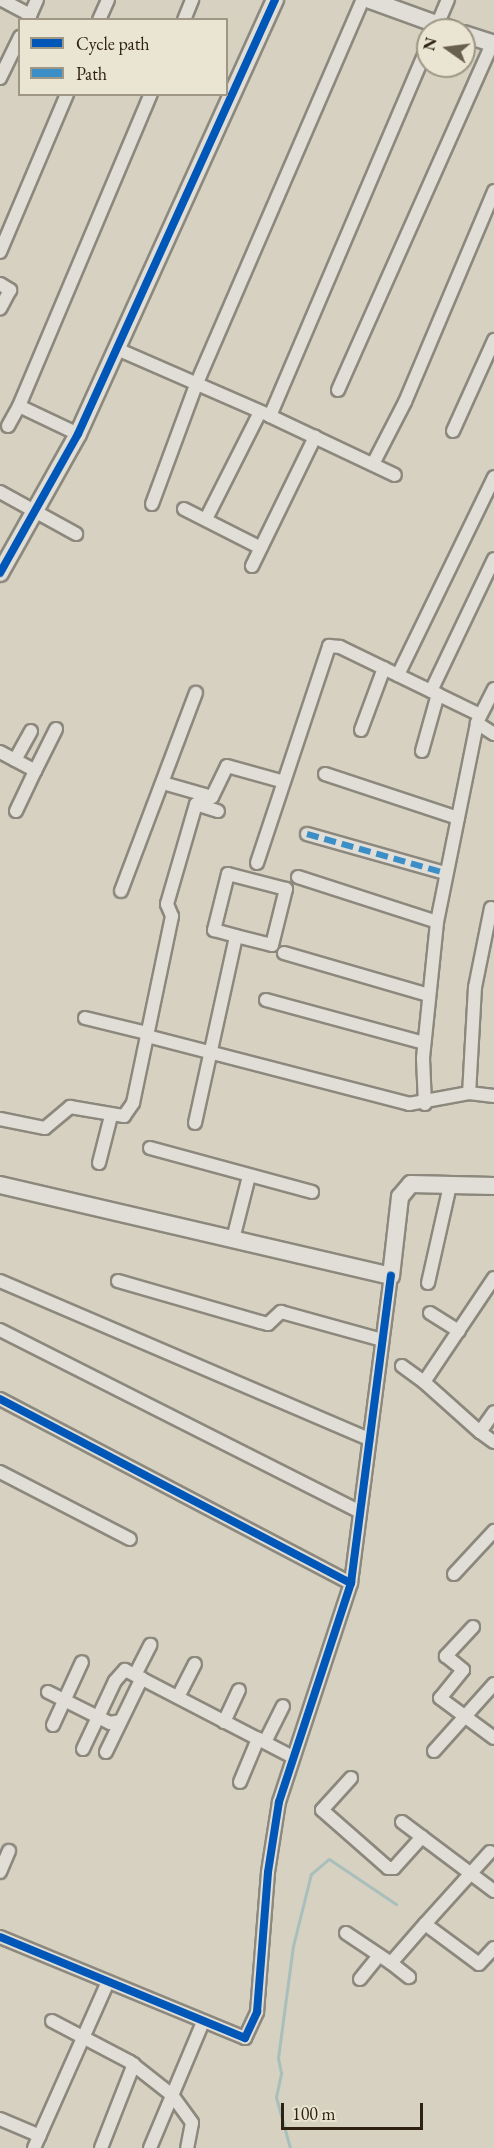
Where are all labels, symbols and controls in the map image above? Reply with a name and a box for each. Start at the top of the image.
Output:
legend [18,18,228,96]
north arrow [416,18,476,78]
text: Cycle path [76,32,150,55]
text: N [418,35,442,53]
text: Path [76,62,107,85]
scale bar [284,2091,426,2129]
text: 100 m [292,2102,336,2125]

